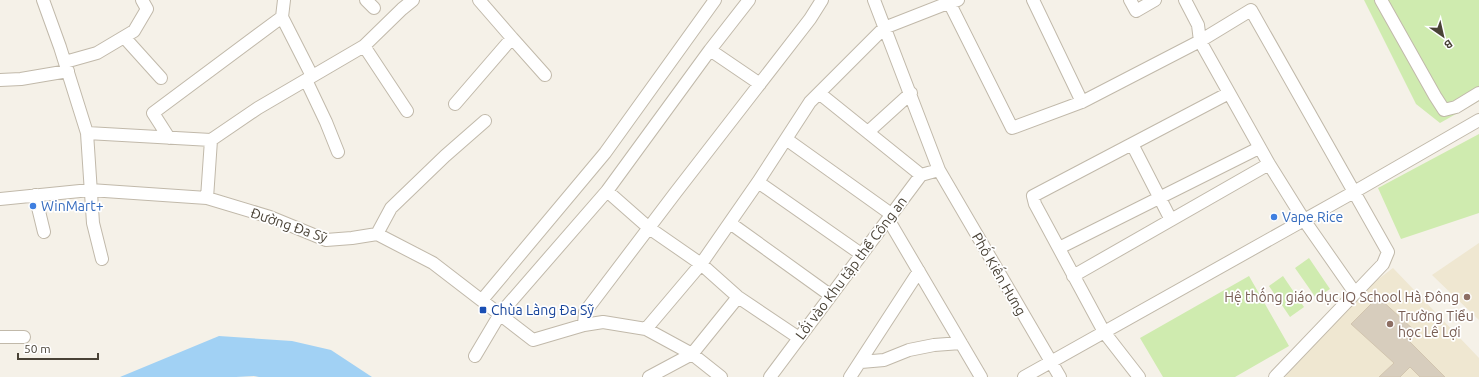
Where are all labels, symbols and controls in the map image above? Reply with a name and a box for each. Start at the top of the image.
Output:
north arrow [1423,16,1463,56]
text: B [1442,37,1455,51]
street label: Lối vào Khu tập thể Công an [790,192,910,343]
place label: WinMart+ [41,198,104,214]
marker: WinMart+ [28,201,38,211]
street label: Đường Đa Sỹ [248,204,330,246]
place label: Vape Rice [1282,209,1343,225]
marker: Vape Rice [1269,212,1279,222]
street label: Phố Kiến Hưng [969,229,1031,318]
place label: Hệ thống giáo dục IQ School Hà Đông [1224,287,1459,305]
marker: Hệ thống giáo dục IQ School Hà Đông [1462,292,1472,302]
place label: Chùa Làng Đa Sỹ [491,302,594,318]
marker: Chùa Làng Đa Sỹ [478,305,488,315]
place label: Trường Tiểu học Lê Lợi [1398,308,1474,340]
marker: Trường Tiểu học Lê Lợi [1385,319,1395,329]
scale bar [18,335,98,361]
text: 50 m [24,342,51,355]

